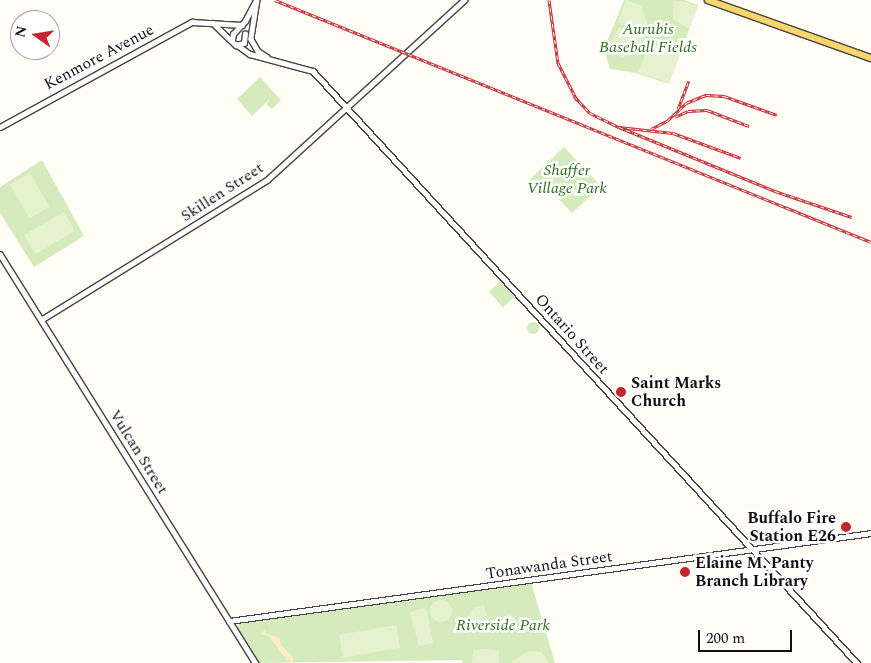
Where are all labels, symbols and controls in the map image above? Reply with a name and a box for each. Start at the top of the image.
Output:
north arrow [10,10,60,60]
park label: Aurubis Baseball Fields [599,19,697,57]
street label: Kenmore Avenue [41,20,157,94]
text: N [9,24,32,40]
street label: Skillen Street [177,158,267,226]
park label: Shaffer Village Park [527,160,607,198]
street label: Ontario Street [531,290,613,378]
place label: Saint Marks Church [631,373,721,411]
marker: Saint Marks Church [615,386,627,398]
street label: Vulcan Street [105,406,173,498]
place label: Buffalo Fire Station E26 [747,508,836,546]
marker: Buffalo Fire Station E26 [840,521,852,533]
street label: Tonawanda Street [484,547,614,583]
place label: Elaine M. Panty Branch Library [695,553,813,591]
marker: Elaine M. Panty Branch Library [679,566,691,578]
park label: Riverside Park [456,615,550,635]
scale bar [701,620,795,652]
text: 200 m [706,627,745,650]

